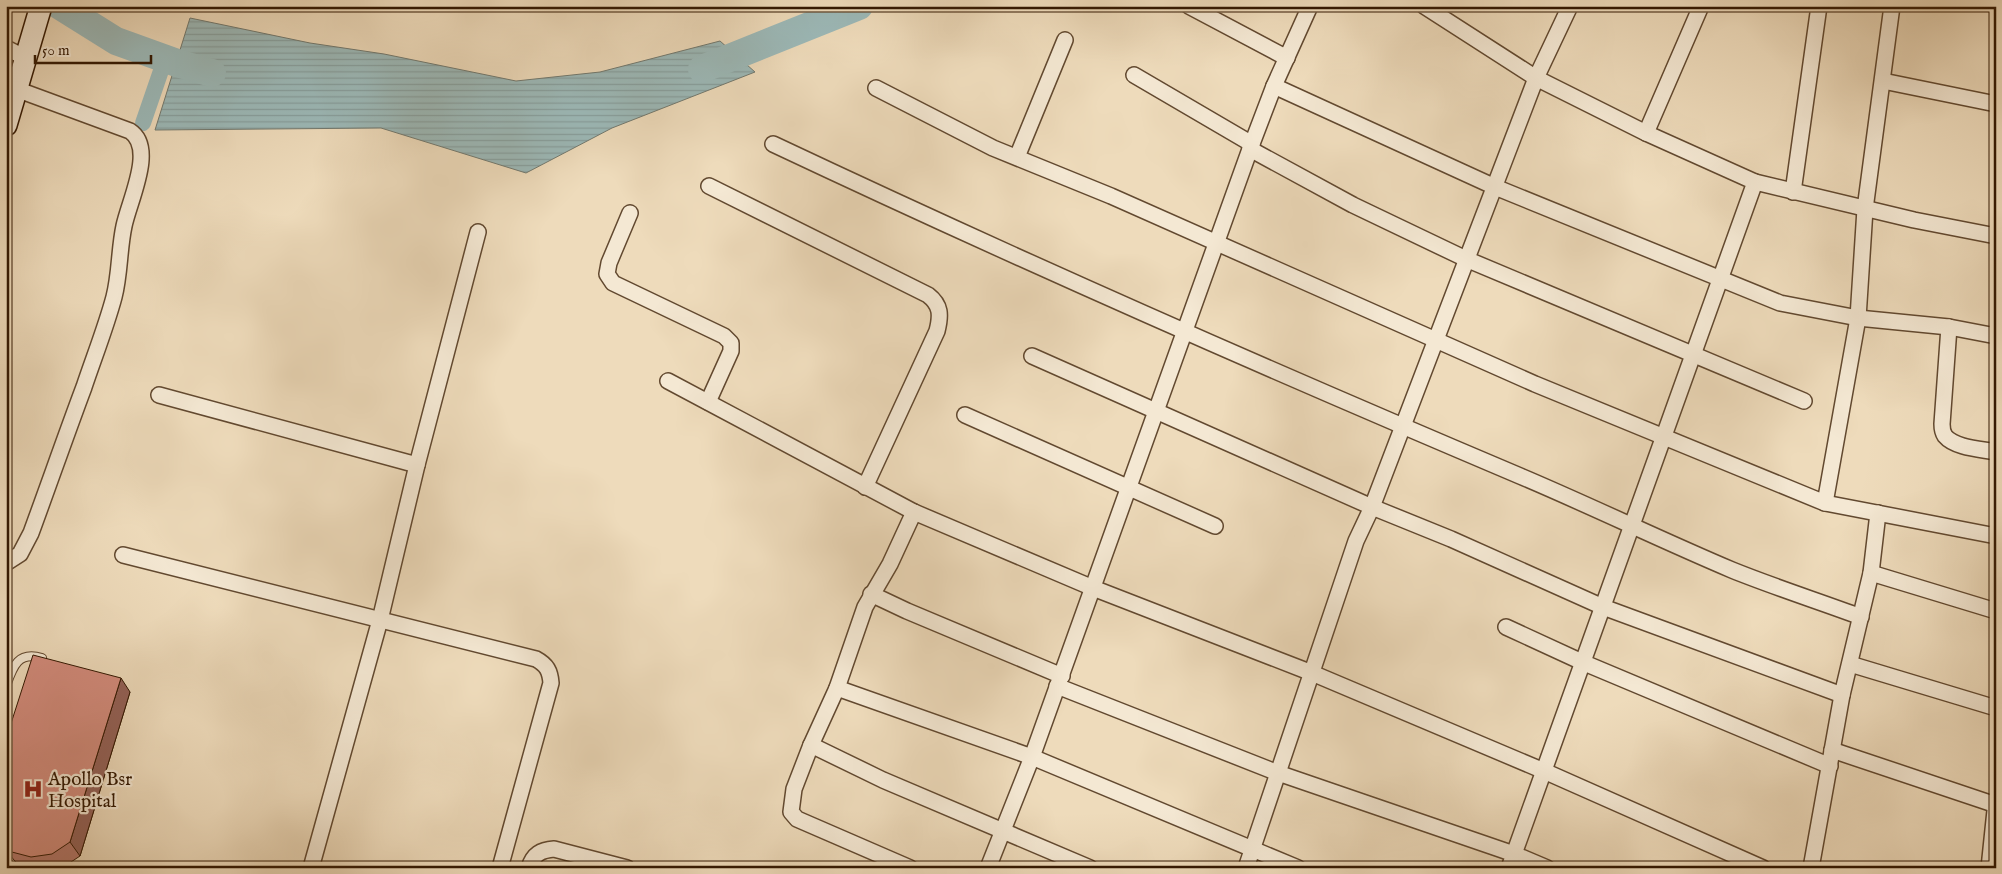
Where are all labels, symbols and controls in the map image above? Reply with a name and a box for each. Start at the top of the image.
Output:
scale bar [35,32,151,64]
text: 50 m [42,41,70,60]
place label: Apollo Bsr Hospital [47,768,132,814]
hospital icon: Apollo Bsr Hospital [22,778,44,800]

